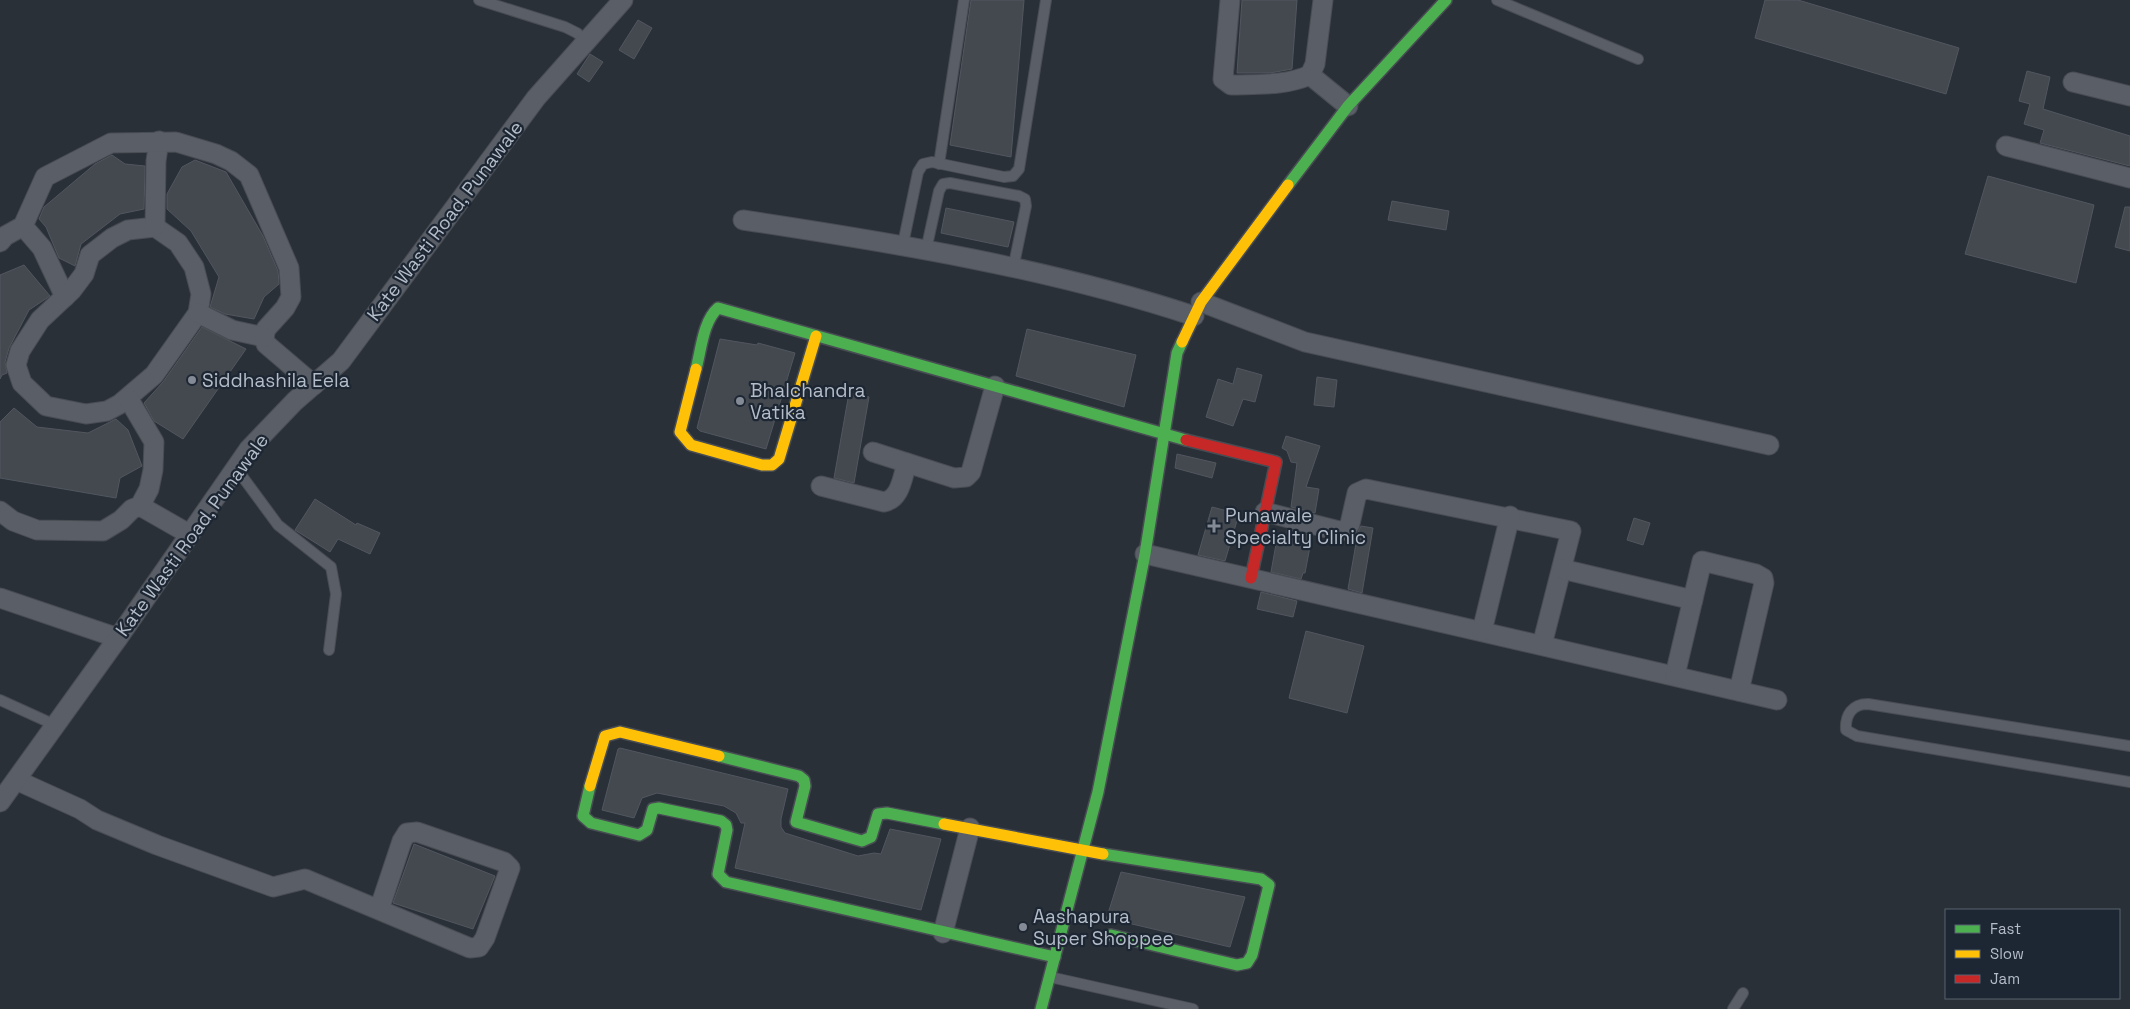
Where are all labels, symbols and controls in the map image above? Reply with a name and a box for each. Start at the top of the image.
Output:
street label: Kate Wasti Road, Punawale [361,116,529,326]
place label: Siddhashila Eela [202,368,350,393]
marker: Siddhashila Eela [186,374,198,386]
place label: Bhalchandra Vatika [750,378,865,425]
marker: Bhalchandra Vatika [734,395,746,407]
street label: Kate Wasti Road, Punawale [110,429,274,641]
place label: Punawale Specialty Clinic [1225,503,1366,550]
marker: Punawale Specialty Clinic [1207,519,1221,533]
place label: Aashapura Super Shoppee [1033,904,1174,951]
legend [1945,909,2120,999]
text: Fast [1990,919,2021,938]
marker: Aashapura Super Shoppee [1017,921,1029,933]
text: Slow [1990,944,2024,963]
text: Jam [1990,969,2020,988]

